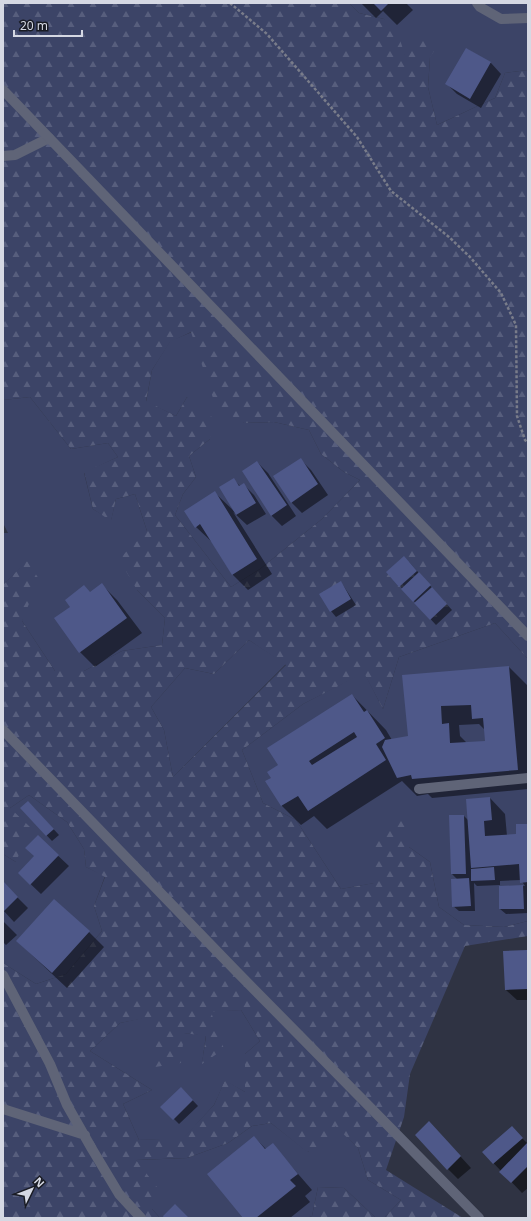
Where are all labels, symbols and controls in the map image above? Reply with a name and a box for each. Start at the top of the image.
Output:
scale bar [14,12,82,38]
text: 20 m [20,17,48,34]
north arrow [12,1169,52,1209]
text: N [31,1173,48,1190]

